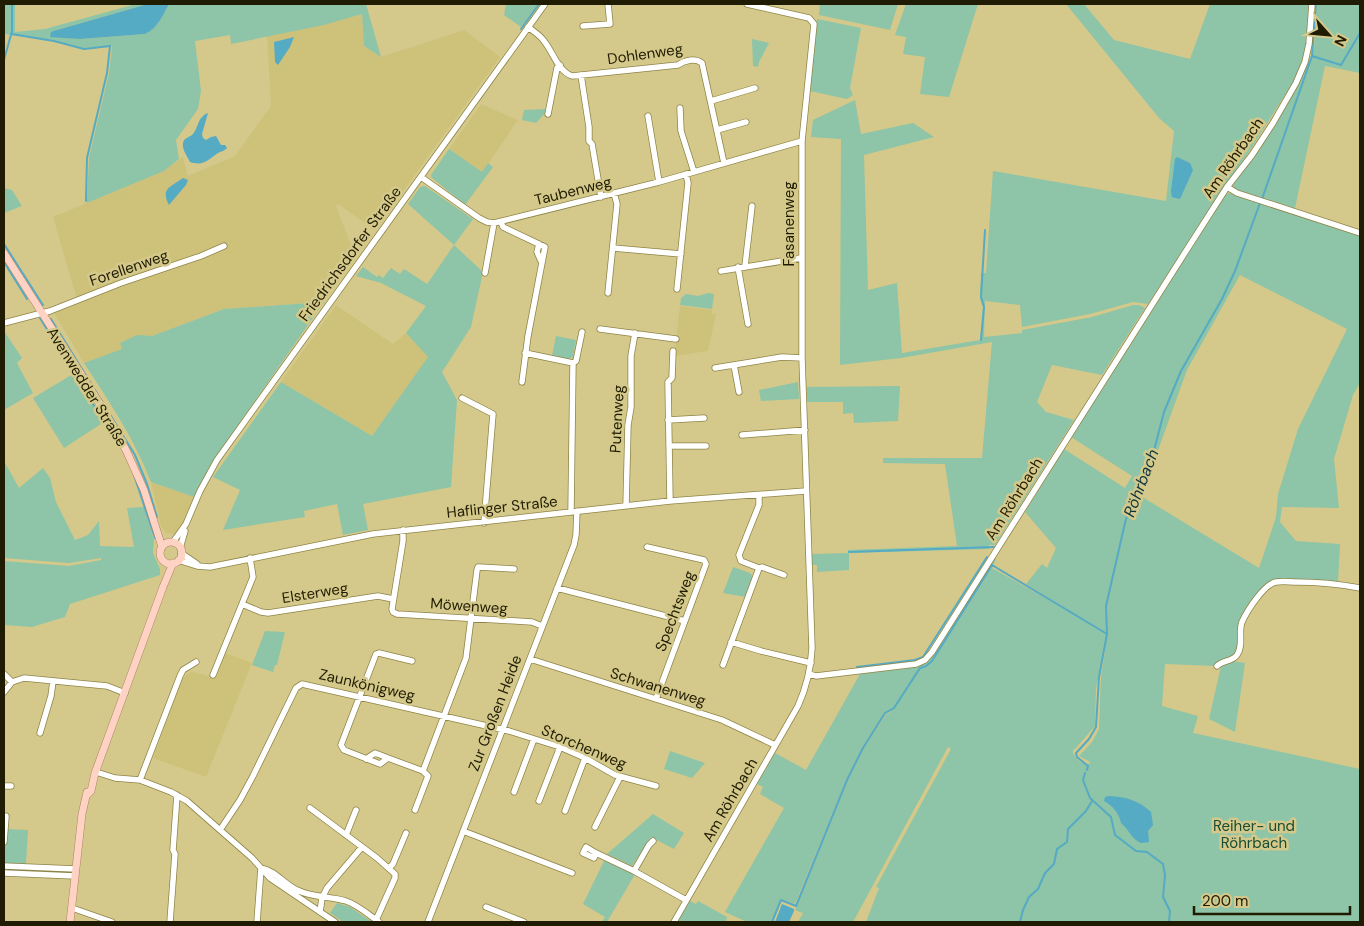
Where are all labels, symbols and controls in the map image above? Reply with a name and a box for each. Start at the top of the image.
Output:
north arrow [1304,10,1354,60]
text: N [1330,32,1351,50]
street label: Dohlenweg [606,39,684,69]
street label: Am Röhrbach [1198,114,1268,202]
street label: Taubenweg [532,172,614,210]
street label: Fasanenweg [779,181,799,267]
street label: Friedrichsdorfer Straße [294,183,406,325]
street label: Forellenweg [87,245,171,291]
street label: Avenwedder Straße [42,324,132,450]
street label: Putenweg [605,384,629,454]
water label: Röhrbach [1118,446,1164,520]
street label: Am Röhrbach [981,454,1047,544]
street label: Haflinger Straße [445,491,559,523]
street label: Spechtsweg [650,568,700,654]
street label: Elsterweg [280,578,350,608]
street label: Möwenweg [430,593,508,619]
street label: Zur Großen Heide [464,652,526,774]
street label: Schwanenweg [608,663,708,711]
street label: Zaunkönigweg [317,664,417,706]
street label: Storchenweg [538,720,630,774]
street label: Am Röhrbach [698,754,762,846]
park label: Reiher- und Röhrbach [1213,816,1295,853]
scale bar [1194,884,1350,916]
text: 200 m [1202,891,1248,911]

